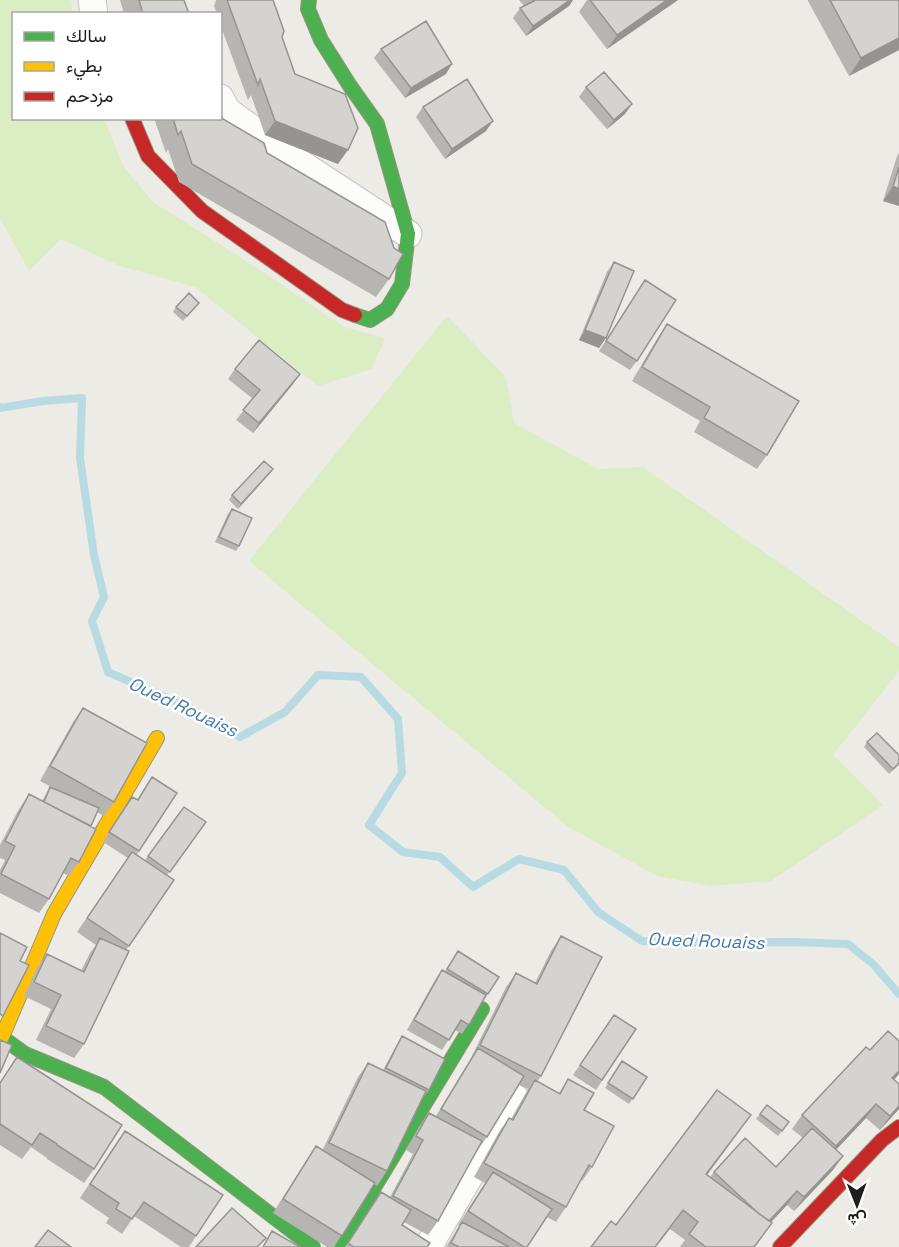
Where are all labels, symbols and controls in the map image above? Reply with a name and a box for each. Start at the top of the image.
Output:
legend [12,12,222,120]
text: سالك [66,24,106,47]
text: بطيء [66,54,102,81]
text: مزدحم [66,84,113,108]
water label: Oued Rouaiss [125,671,242,742]
water label: Oued Rouaiss [647,927,765,954]
north arrow [827,1175,887,1235]
text: ش [847,1209,867,1230]

